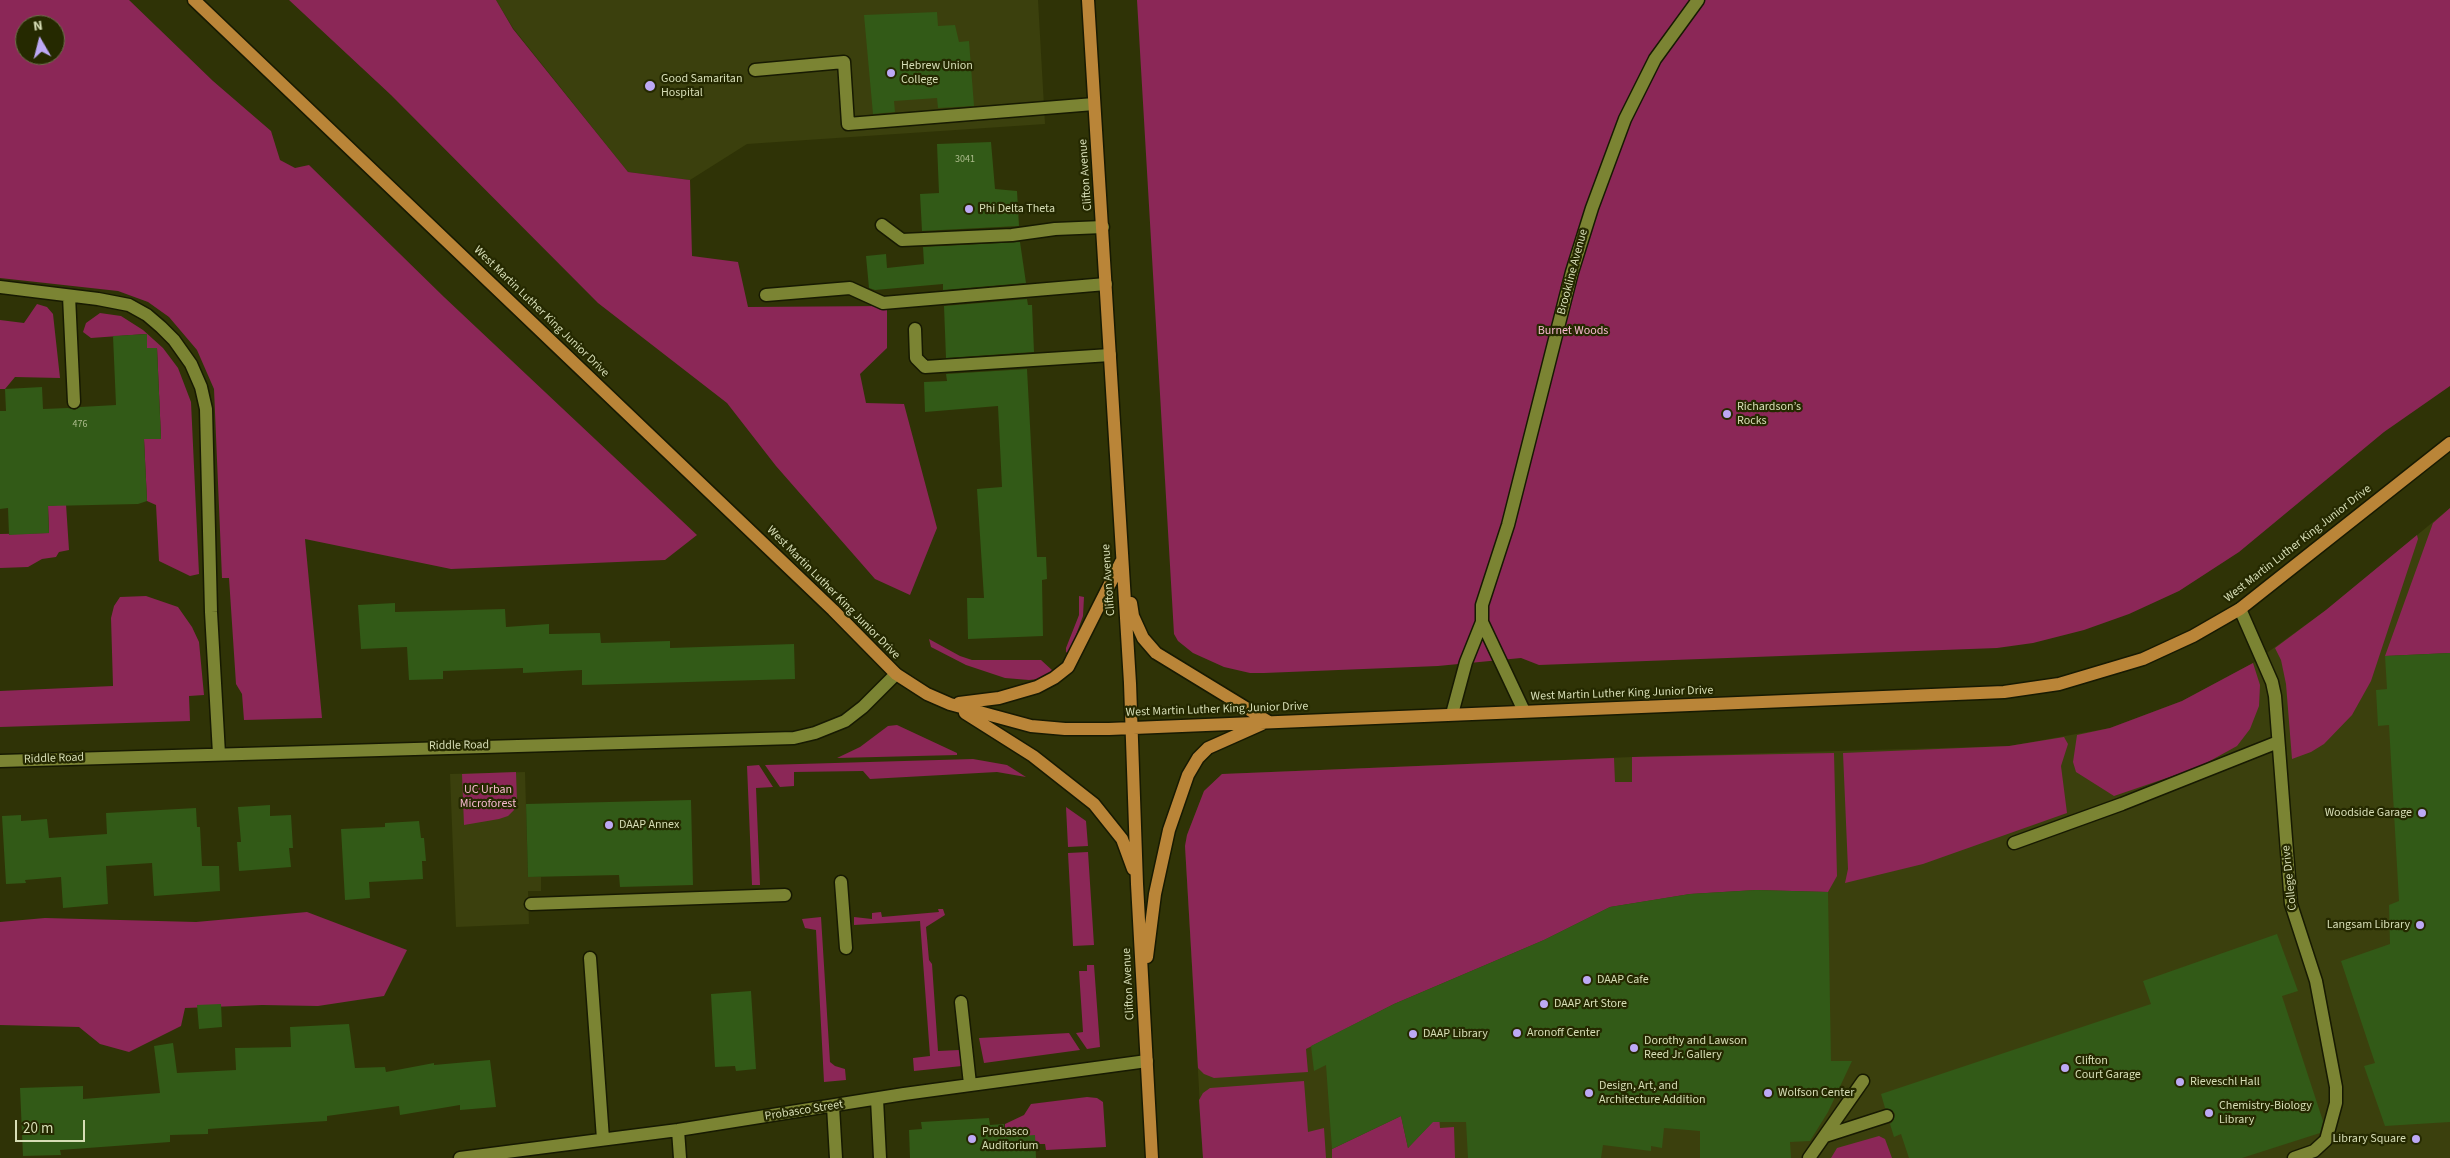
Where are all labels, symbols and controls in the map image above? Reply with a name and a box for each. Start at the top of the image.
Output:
north arrow [15,15,65,65]
text: N [32,16,44,37]
place label: Hebrew Union College [901,59,973,87]
marker: Hebrew Union College [885,67,897,79]
place label: Good Samaritan Hospital [661,72,742,100]
marker: Good Samaritan Hospital [643,79,657,93]
street label: Clifton Avenue [1076,138,1096,212]
house number: 3041 [955,154,975,166]
place label: Phi Delta Theta [979,202,1055,216]
marker: Phi Delta Theta [963,203,975,215]
street label: Brookline Avenue [1555,228,1591,316]
street label: West Martin Luther King Junior Drive [470,243,612,381]
park label: Burnet Woods [1538,324,1608,338]
place label: Richardson’s Rocks [1737,400,1801,428]
marker: Richardson’s Rocks [1721,408,1733,420]
house number: 476 [73,419,87,431]
street label: West Martin Luther King Junior Drive [2222,482,2374,606]
street label: West Martin Luther King Junior Drive [763,523,903,663]
street label: Clifton Avenue [1099,543,1119,617]
street label: West Martin Luther King Junior Drive [1530,684,1714,704]
street label: West Martin Luther King Junior Drive [1125,700,1309,720]
street label: Riddle Road [429,738,489,754]
street label: Riddle Road [24,751,84,767]
park label: UC Urban Microforest [460,783,516,811]
place label: Woodside Garage [2325,806,2412,820]
marker: Woodside Garage [2416,807,2428,819]
place label: DAAP Annex [619,818,679,832]
marker: DAAP Annex [603,819,615,831]
street label: College Drive [2279,845,2301,911]
place label: Langsam Library [2327,918,2410,932]
marker: Langsam Library [2414,919,2426,931]
street label: Clifton Avenue [1120,948,1138,1020]
place label: DAAP Cafe [1597,973,1649,987]
marker: DAAP Cafe [1581,974,1593,986]
place label: DAAP Art Store [1554,997,1627,1011]
marker: DAAP Art Store [1538,998,1550,1010]
place label: Aronoff Center [1527,1026,1600,1040]
place label: DAAP Library [1423,1027,1488,1041]
marker: Aronoff Center [1511,1027,1523,1039]
marker: DAAP Library [1407,1028,1419,1040]
place label: Dorothy and Lawson Reed Jr. Gallery [1644,1034,1747,1062]
marker: Dorothy and Lawson Reed Jr. Gallery [1628,1042,1640,1054]
place label: Clifton Court Garage [2075,1054,2141,1082]
marker: Clifton Court Garage [2059,1062,2071,1074]
place label: Rieveschl Hall [2190,1075,2260,1089]
marker: Rieveschl Hall [2174,1076,2186,1088]
place label: Design, Art, and Architecture Addition [1599,1079,1706,1107]
place label: Wolfson Center [1778,1086,1854,1100]
marker: Design, Art, and Architecture Addition [1583,1087,1595,1099]
marker: Wolfson Center [1762,1087,1774,1099]
street label: Probasco Street [764,1098,844,1124]
place label: Chemistry-Biology Library [2219,1099,2312,1127]
marker: Chemistry-Biology Library [2203,1107,2215,1119]
scale bar [18,1110,88,1142]
text: 20 m [23,1118,53,1139]
place label: Probasco Auditorium [982,1125,1039,1153]
place label: Library Square [2333,1132,2406,1146]
marker: Probasco Auditorium [966,1133,978,1145]
marker: Library Square [2410,1133,2422,1145]

